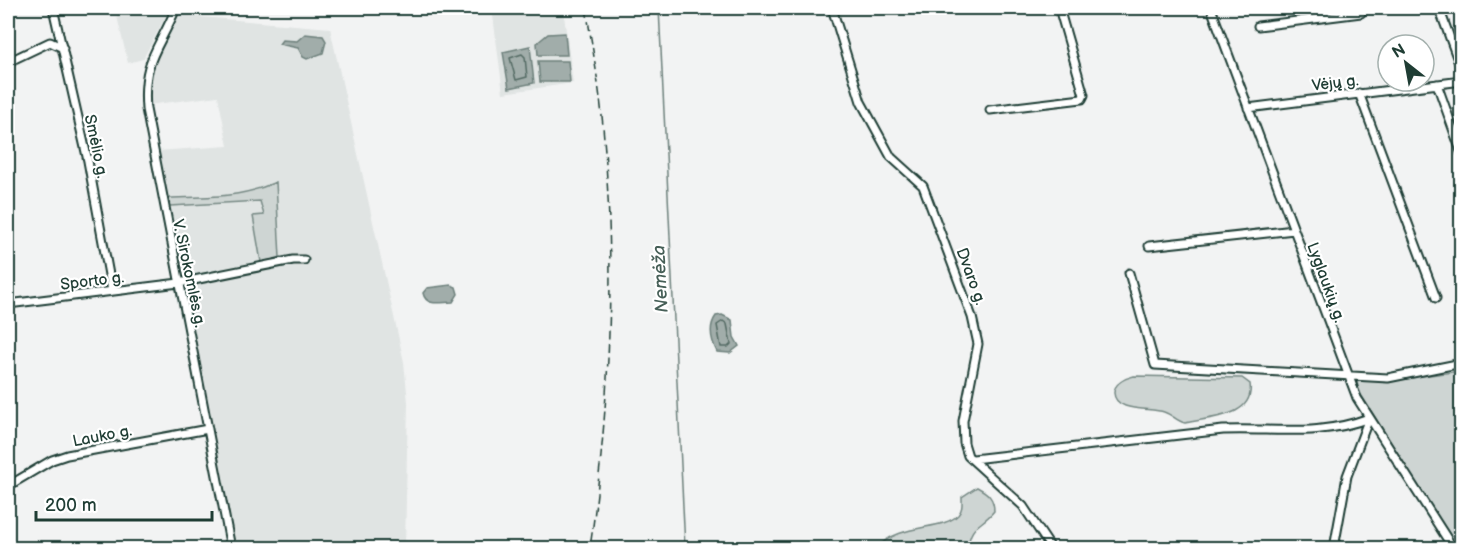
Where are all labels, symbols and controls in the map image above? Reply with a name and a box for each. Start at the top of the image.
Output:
north arrow [1376,33,1436,93]
text: N [1389,40,1409,63]
street label: Vėjų g. [1311,71,1360,96]
street label: Smėlio g. [80,113,112,180]
street label: V. Sirokomlės g. [168,218,209,329]
street label: Lyglaukių g. [1302,240,1349,325]
water label: Nemėža [648,245,673,313]
street label: Dvaro g. [951,245,990,308]
street label: Sporto g. [59,268,125,295]
street label: Lauko g. [71,421,134,452]
scale bar [36,484,212,522]
text: 200 m [45,495,97,516]

